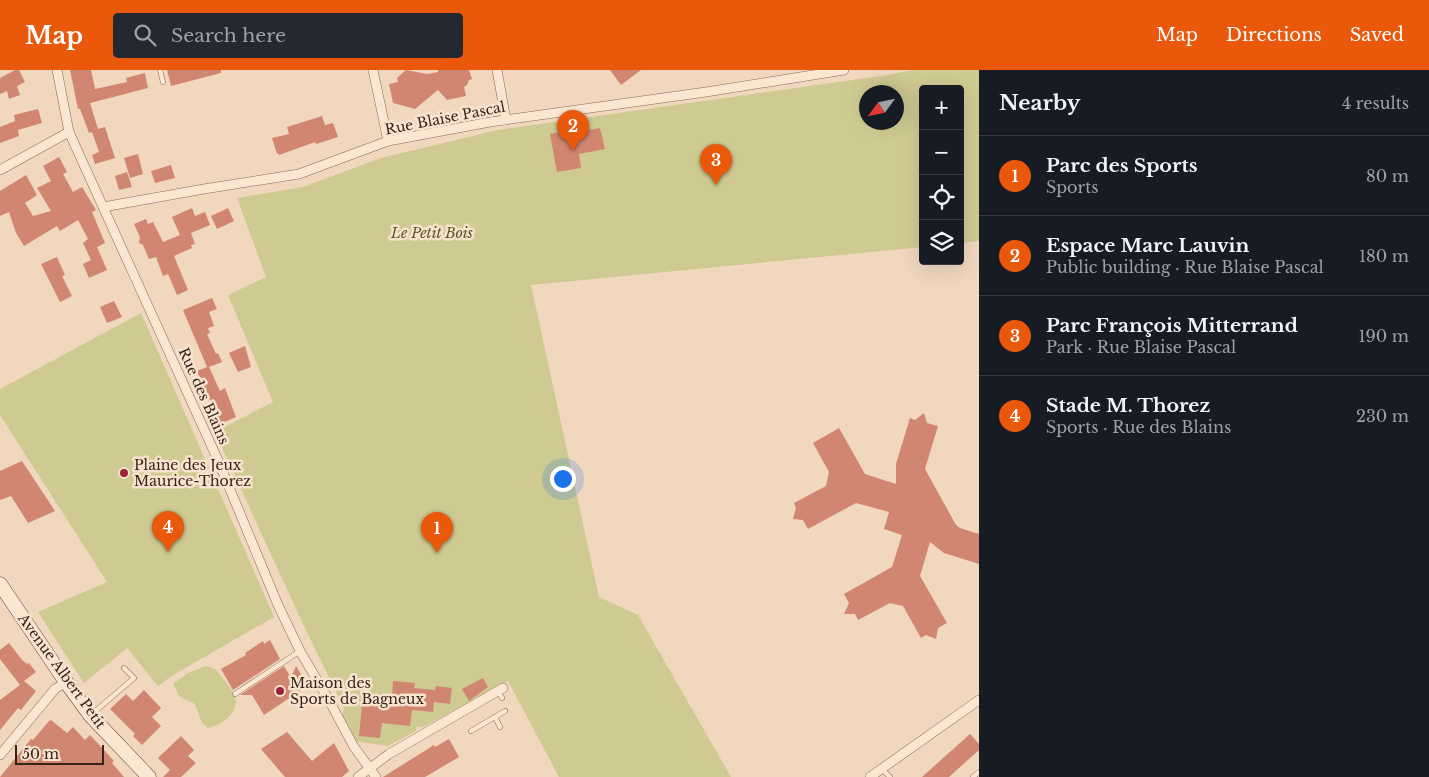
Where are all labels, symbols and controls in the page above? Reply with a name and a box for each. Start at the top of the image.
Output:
search box [113,13,463,58]
text: Map [25,21,83,50]
icon: search [131,21,159,49]
text: Search here [171,24,286,47]
text: Map [1156,24,1198,46]
text: Directions [1226,24,1322,46]
text: Saved [1350,24,1404,46]
north arrow [859,85,904,130]
map controls [919,85,964,265]
button: + [919,85,964,130]
text: Nearby [999,90,1080,116]
text: 4 results [1342,93,1409,113]
street label: Rue Blaise Pascal [383,97,507,138]
pin: 2 [557,110,589,151]
button: − [919,130,964,175]
pin: 3 [700,144,732,185]
text: Parc des Sports [1046,154,1198,177]
text: 1 [1012,166,1018,186]
text: 80 m [1366,166,1409,186]
button: locate [919,175,964,220]
text: Sports [1046,177,1099,197]
button: layers [919,220,964,265]
park label: Le Petit Bois [390,224,473,242]
text: Espace Marc Lauvin [1046,234,1249,257]
text: 2 [1010,246,1020,266]
text: 180 m [1359,246,1409,266]
text: Public building · Rue Blaise Pascal [1046,257,1324,277]
text: Parc François Mitterrand [1046,314,1298,337]
text: 3 [1010,326,1020,346]
text: 190 m [1358,326,1409,346]
text: Park · Rue Blaise Pascal [1046,337,1236,357]
street label: Rue des Blains [175,345,233,447]
text: Stade M. Thorez [1046,394,1210,417]
text: 4 [1010,406,1020,426]
text: 230 m [1356,406,1409,426]
text: Sports · Rue des Blains [1046,417,1231,437]
place label: Plaine des Jeux Maurice-Thorez [134,456,251,490]
your location [550,466,576,492]
marker: Plaine des Jeux Maurice-Thorez [118,467,130,479]
pin: 4 [152,511,184,552]
pin: 1 [421,512,453,553]
street label: Avenue Albert Petit [14,609,110,733]
place label: Maison des Sports de Bagneux [290,674,424,708]
marker: Maison des Sports de Bagneux [274,685,286,697]
scale bar [15,742,104,765]
text: 50 m [22,745,59,763]

